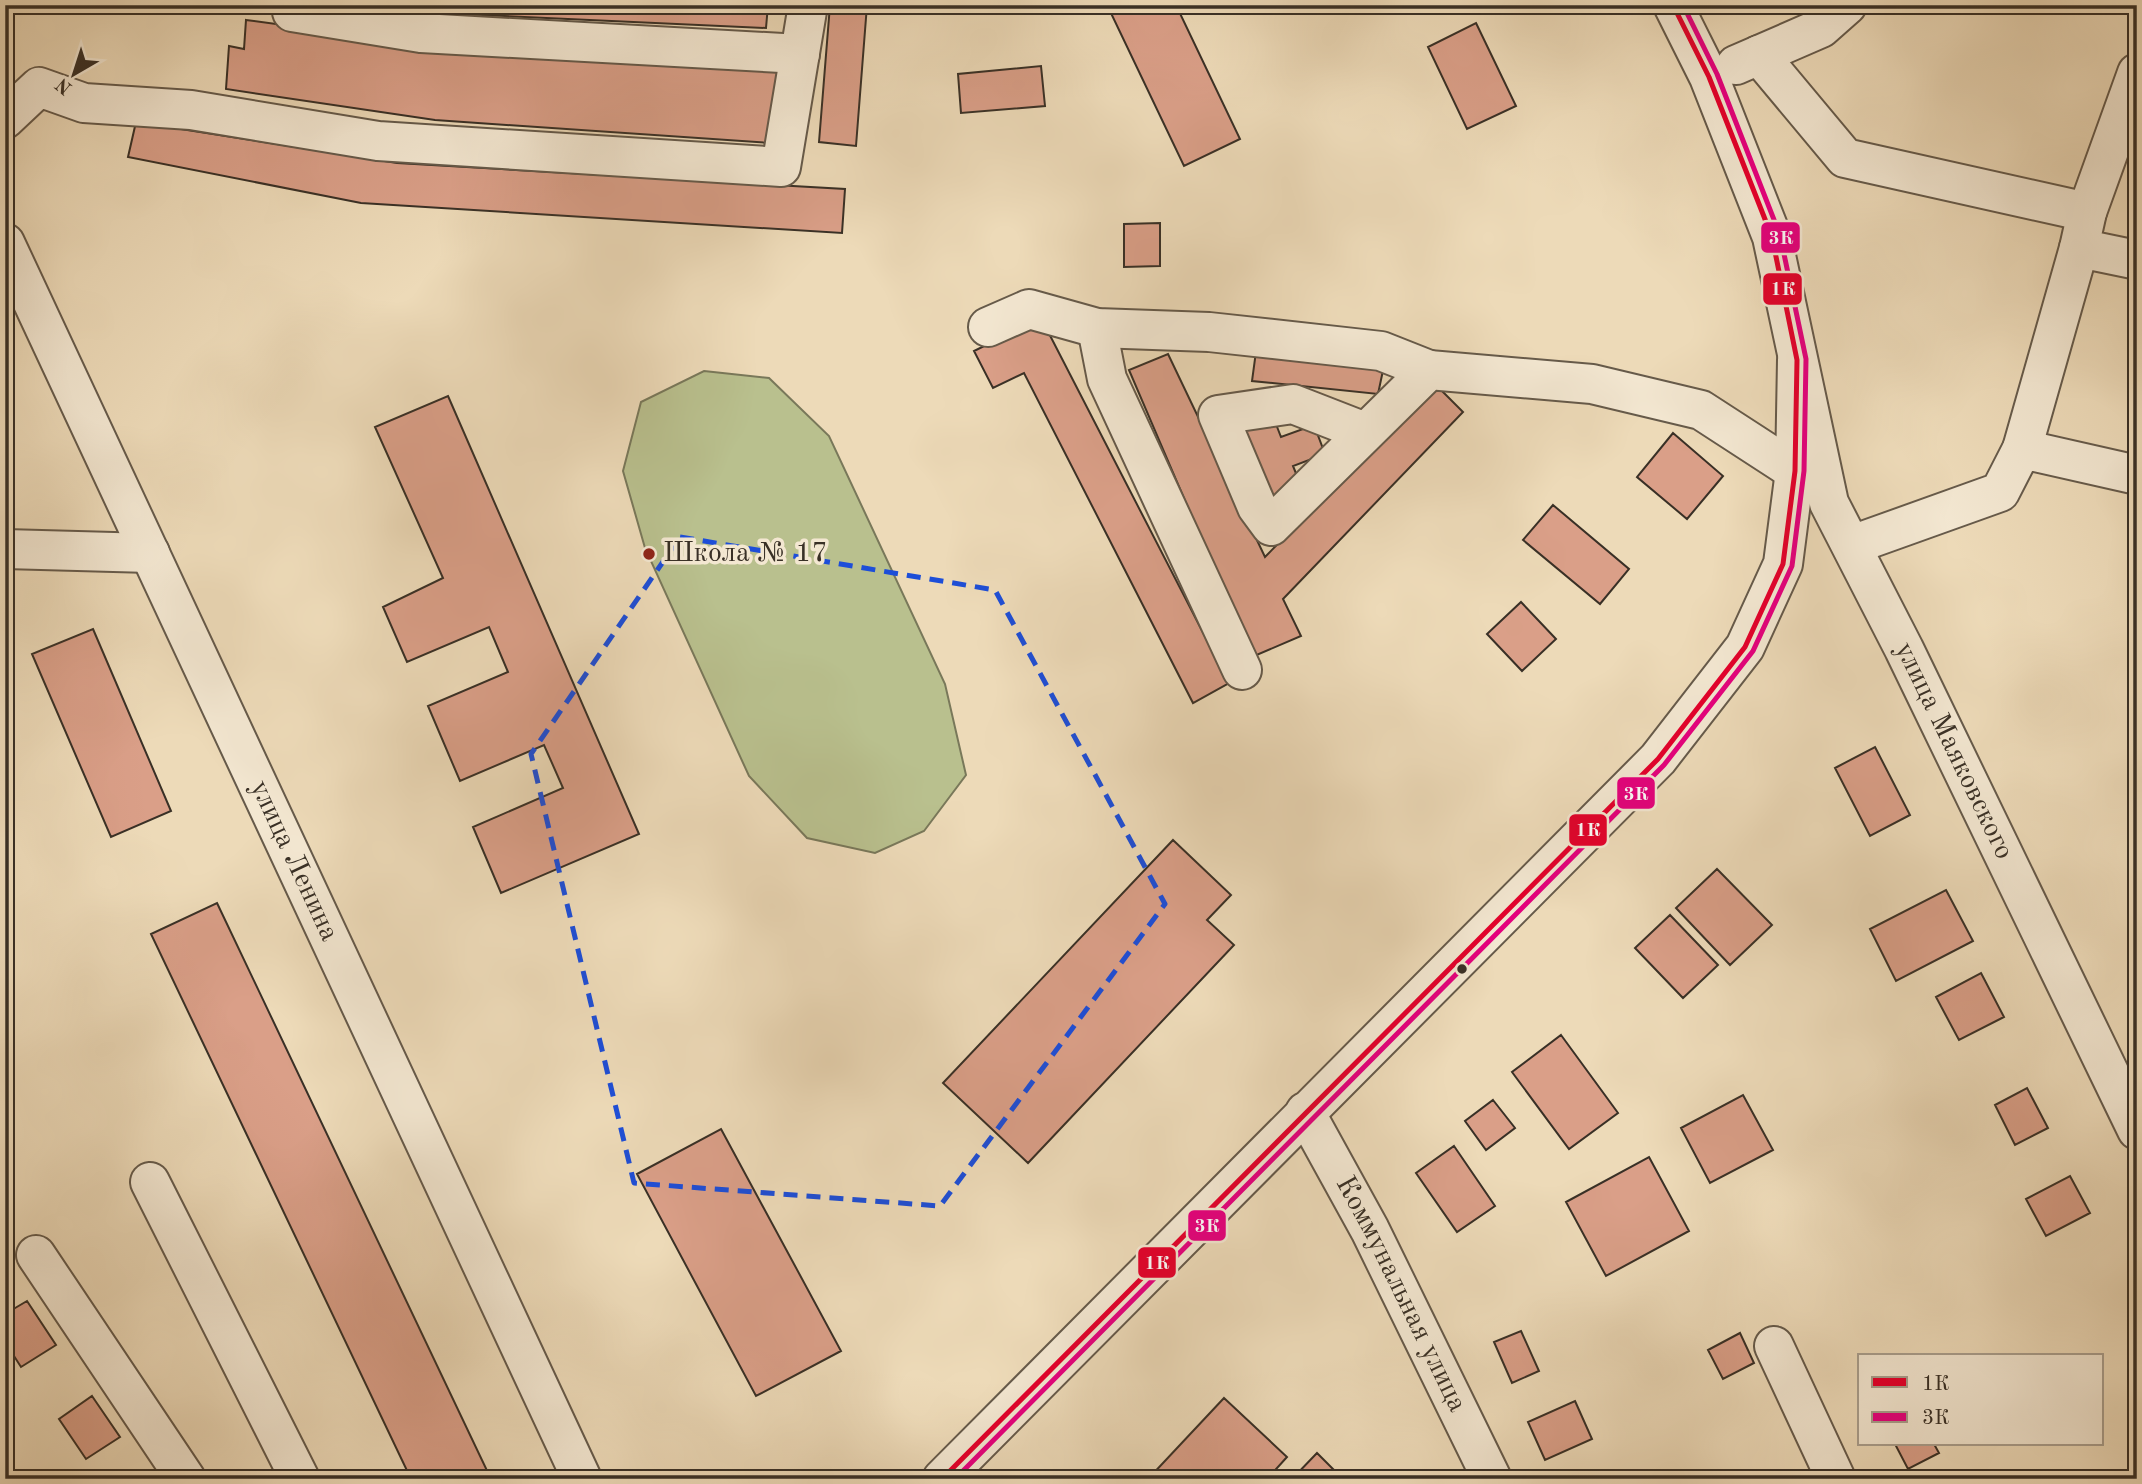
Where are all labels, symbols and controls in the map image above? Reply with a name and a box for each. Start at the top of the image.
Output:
north arrow [38,38,108,108]
text: N [53,73,76,97]
line badge: 3К [1760,221,1801,254]
text: 3К [1768,230,1794,249]
line badge: 1К [1762,272,1803,306]
text: 1К [1770,281,1796,300]
place label: Школа № 17 [663,540,828,568]
marker: Школа № 17 [641,546,657,562]
street label: улица Маяковского [1889,638,2018,864]
street label: улица Ленина [244,776,343,946]
line badge: 3К [1616,776,1656,810]
text: 3К [1623,786,1649,805]
line badge: 1К [1568,813,1608,847]
text: 1К [1575,822,1601,841]
unlabelled marker [1455,962,1469,976]
street label: Коммунальная улица [1329,1172,1471,1417]
line badge: 3К [1187,1209,1227,1242]
text: 3К [1194,1218,1220,1237]
line badge: 1К [1137,1246,1177,1279]
text: 1К [1144,1255,1170,1274]
legend [1858,1354,2104,1446]
text: 1К [1922,1374,1949,1395]
text: 3К [1922,1408,1949,1429]

